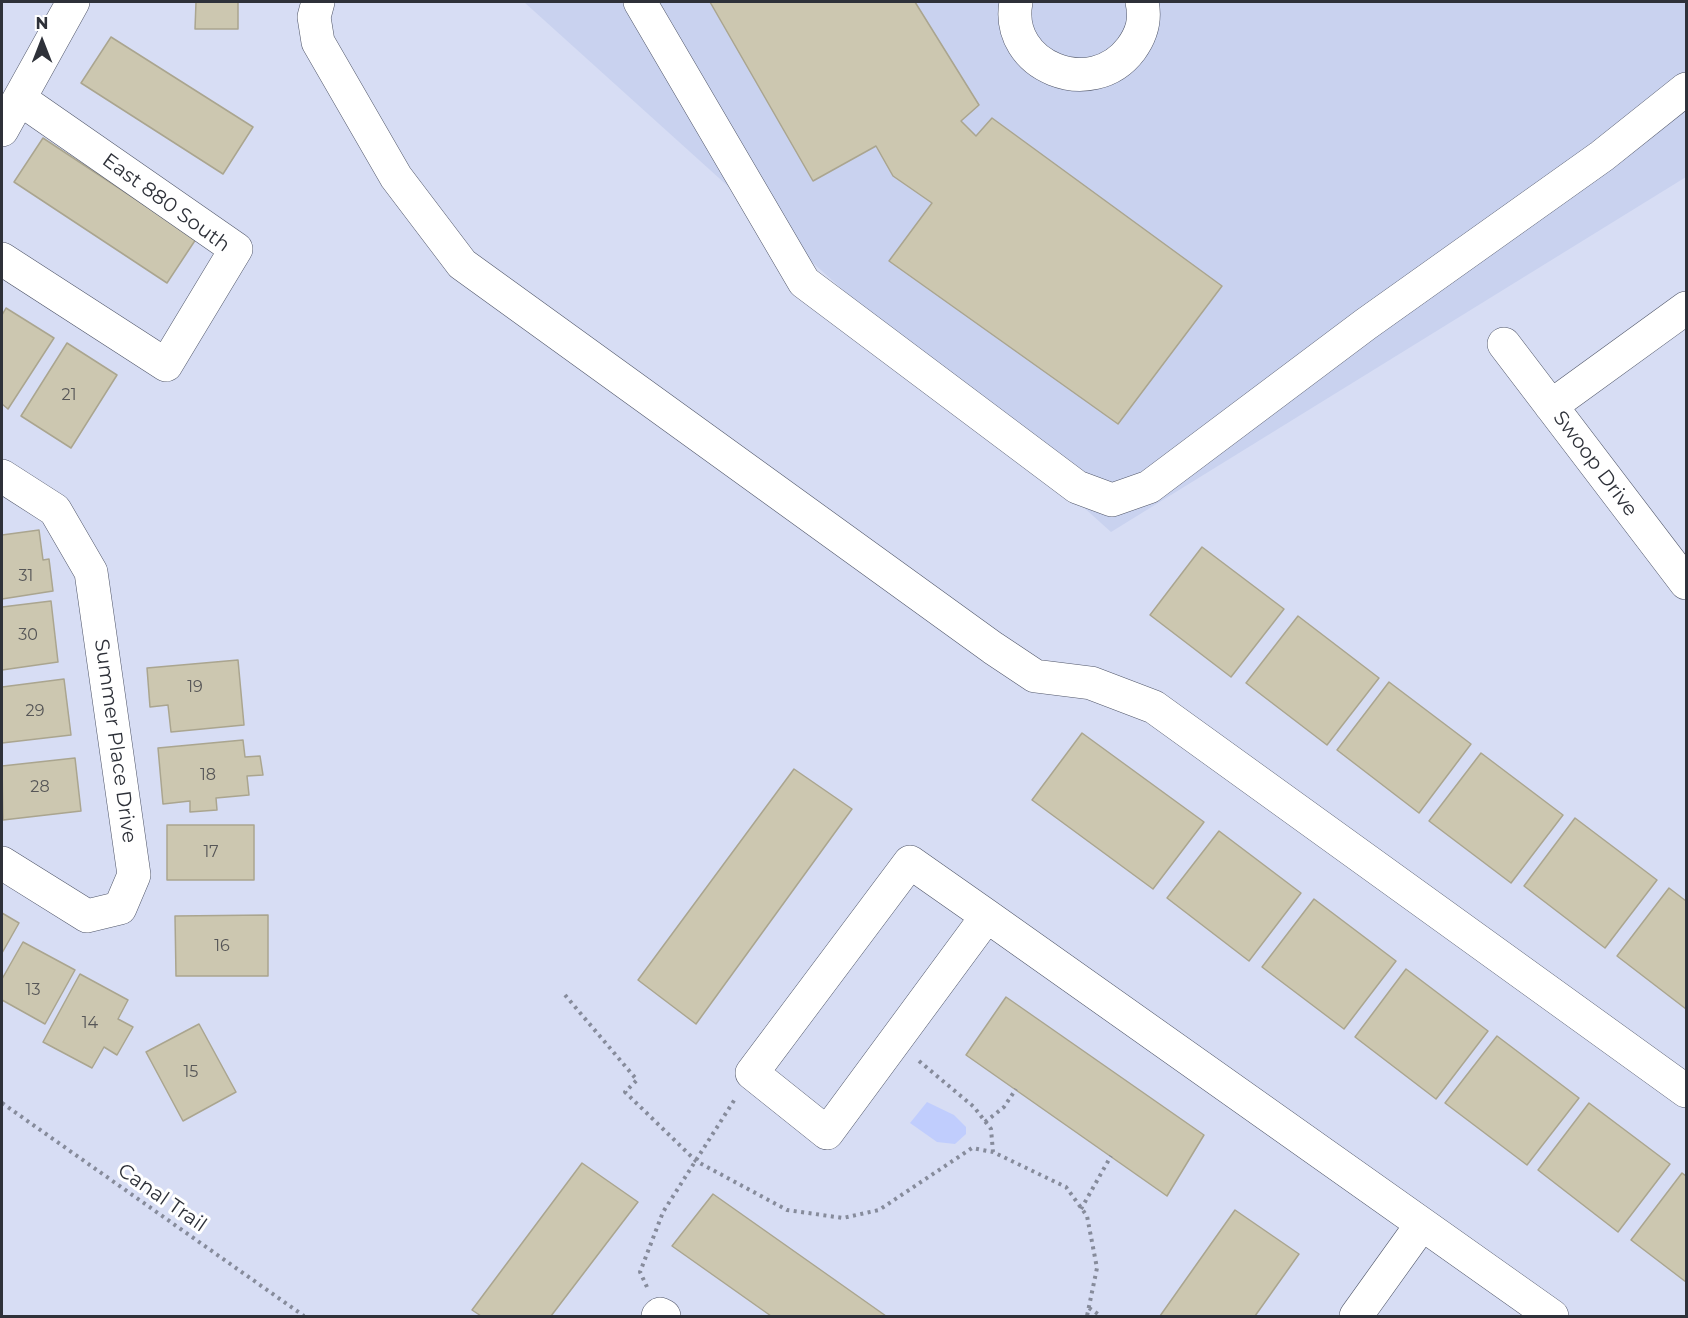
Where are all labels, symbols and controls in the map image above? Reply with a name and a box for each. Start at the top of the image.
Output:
north arrow [12,12,72,72]
text: N [36,14,48,33]
street label: East 880 South [97,149,235,257]
house number: 21 [62,385,76,405]
street label: Swoop Drive [1548,407,1642,521]
house number: 31 [19,566,33,586]
house number: 30 [18,625,38,645]
street label: Summer Place Drive [89,637,141,845]
house number: 19 [187,677,203,697]
house number: 29 [26,701,44,721]
house number: 18 [200,765,216,785]
house number: 28 [30,777,50,797]
house number: 17 [203,842,219,862]
house number: 16 [214,936,230,956]
house number: 13 [26,980,40,1000]
house number: 14 [82,1013,98,1033]
house number: 15 [184,1062,198,1082]
street label: Canal Trail [113,1159,211,1237]

